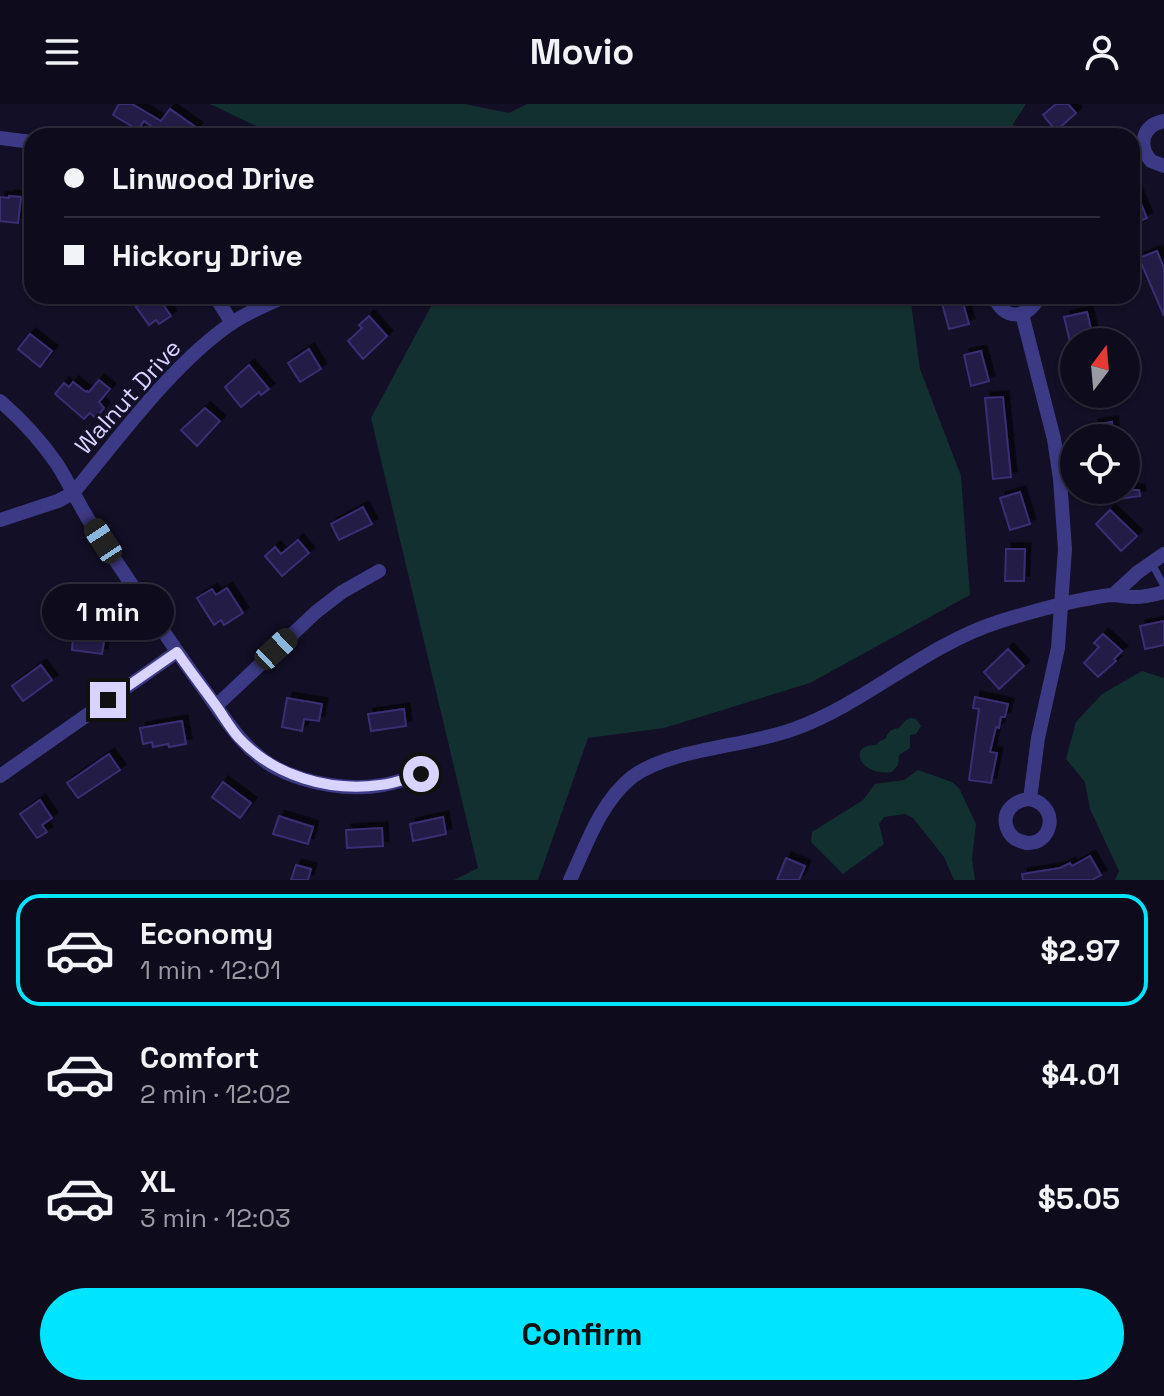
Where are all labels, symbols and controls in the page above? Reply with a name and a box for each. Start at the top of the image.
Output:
text: Movio [530,29,634,75]
icon: menu [40,30,84,74]
icon: person [1080,30,1124,74]
text: Linwood Drive [112,159,315,198]
text: Hickory Drive [112,236,303,275]
north arrow [1060,328,1140,408]
map controls [1060,328,1140,504]
street label: Walnut Drive [68,333,187,461]
button: locate [1060,424,1140,504]
car [80,514,126,568]
callout: 1 min [42,584,174,640]
text: 1 min [76,595,140,629]
car [250,624,302,674]
route end [90,682,126,718]
route start [403,756,439,792]
icon: car [44,914,116,986]
text: Economy [140,914,273,953]
text: $2.97 [1041,931,1120,970]
text: 1 min · 12:01 [140,953,281,987]
icon: car [44,1038,116,1110]
text: Comfort [140,1038,259,1077]
text: $4.01 [1041,1055,1120,1094]
text: 2 min · 12:02 [140,1077,291,1111]
icon: car [44,1162,116,1234]
text: XL [140,1162,176,1201]
text: $5.05 [1038,1179,1120,1218]
text: 3 min · 12:03 [140,1201,291,1235]
button: Confirm [40,1288,1124,1380]

